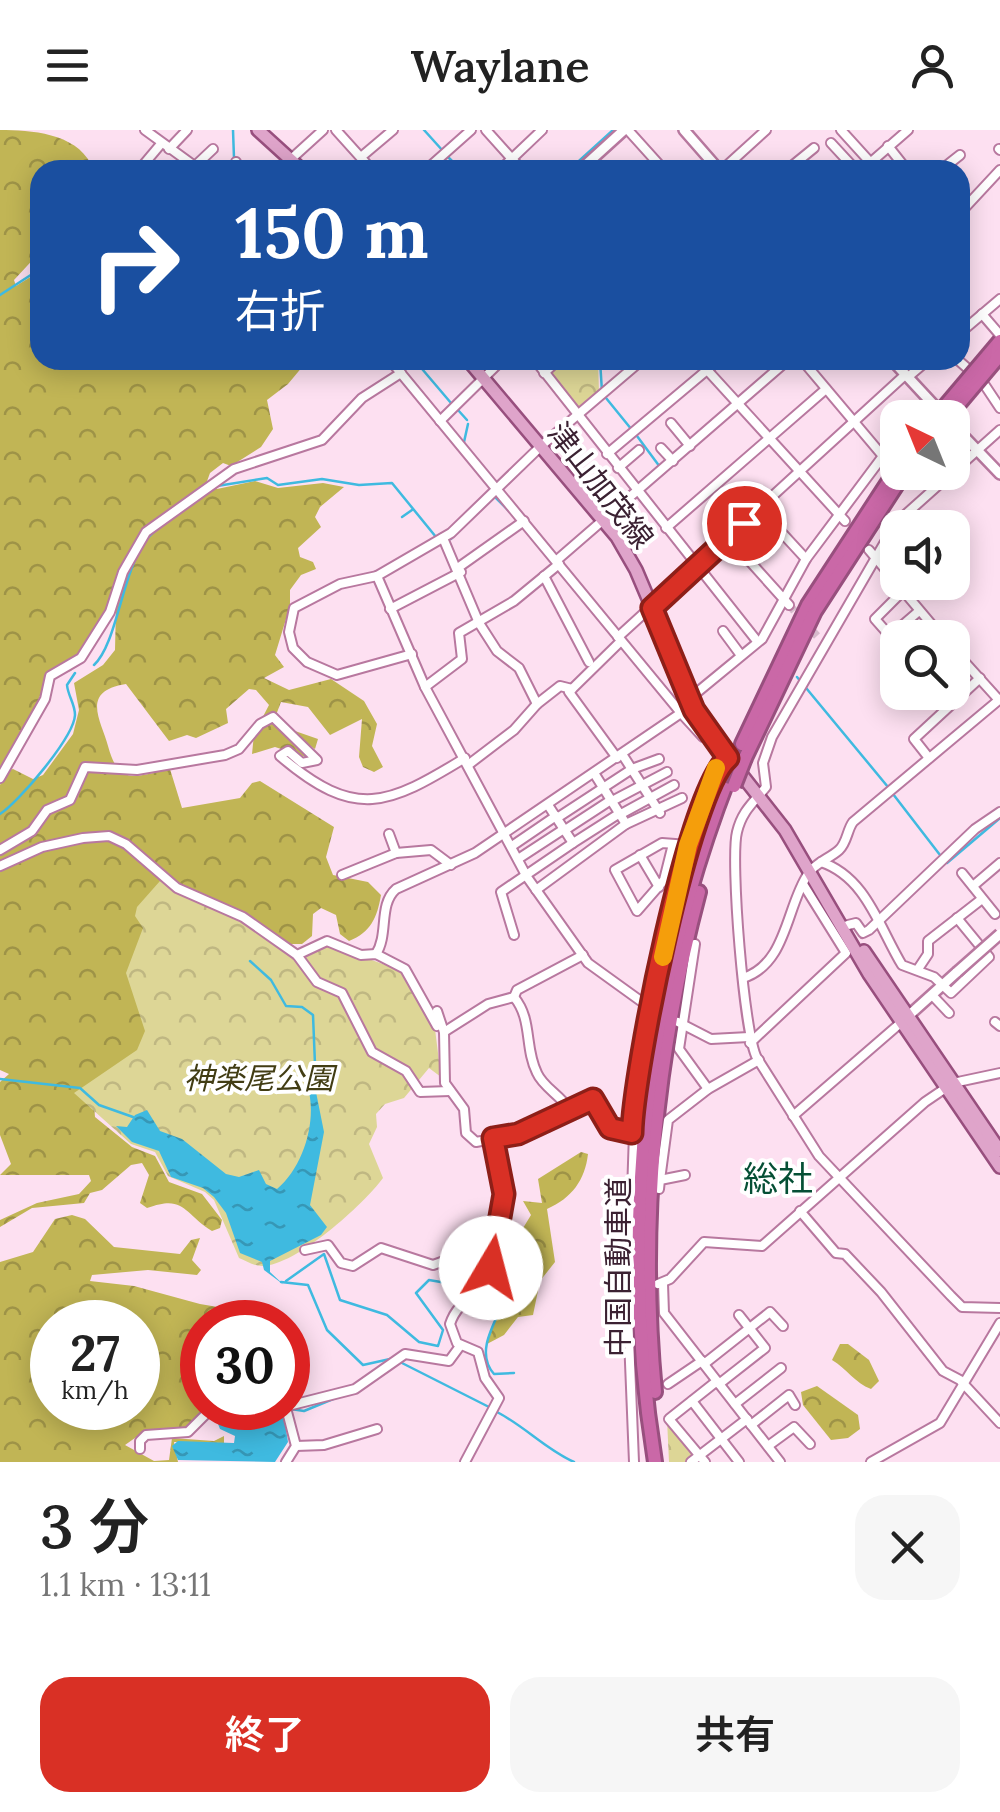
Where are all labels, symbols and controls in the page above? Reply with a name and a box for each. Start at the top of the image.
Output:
text: Waylane [410,37,590,94]
icon: menu [40,38,95,93]
icon: person [905,38,960,93]
text: 150 m [235,188,429,277]
icon: right [70,200,200,330]
text: 右折 [235,282,325,339]
north arrow [880,400,970,490]
map controls [880,400,970,710]
street label: 津山加茂線 [540,414,662,556]
pin [702,481,787,566]
icon: arrive [717,496,772,551]
button: sound [880,510,970,600]
button: search [880,620,970,710]
park label: 神楽尾公園 [184,1059,338,1097]
district label: 総社 [743,1156,813,1201]
street label: 中国自動車道 [599,1177,637,1357]
position arrow [439,1216,543,1320]
speed limit sign: 30 [180,1300,310,1430]
text: 27 [70,1321,120,1385]
text: km/h [61,1374,129,1406]
text: 3 分 [40,1488,149,1564]
button: close [855,1495,960,1600]
text: 1.1 km · 13:11 [40,1564,211,1605]
button: 終了 [40,1677,490,1792]
button: 共有 [510,1677,960,1792]

